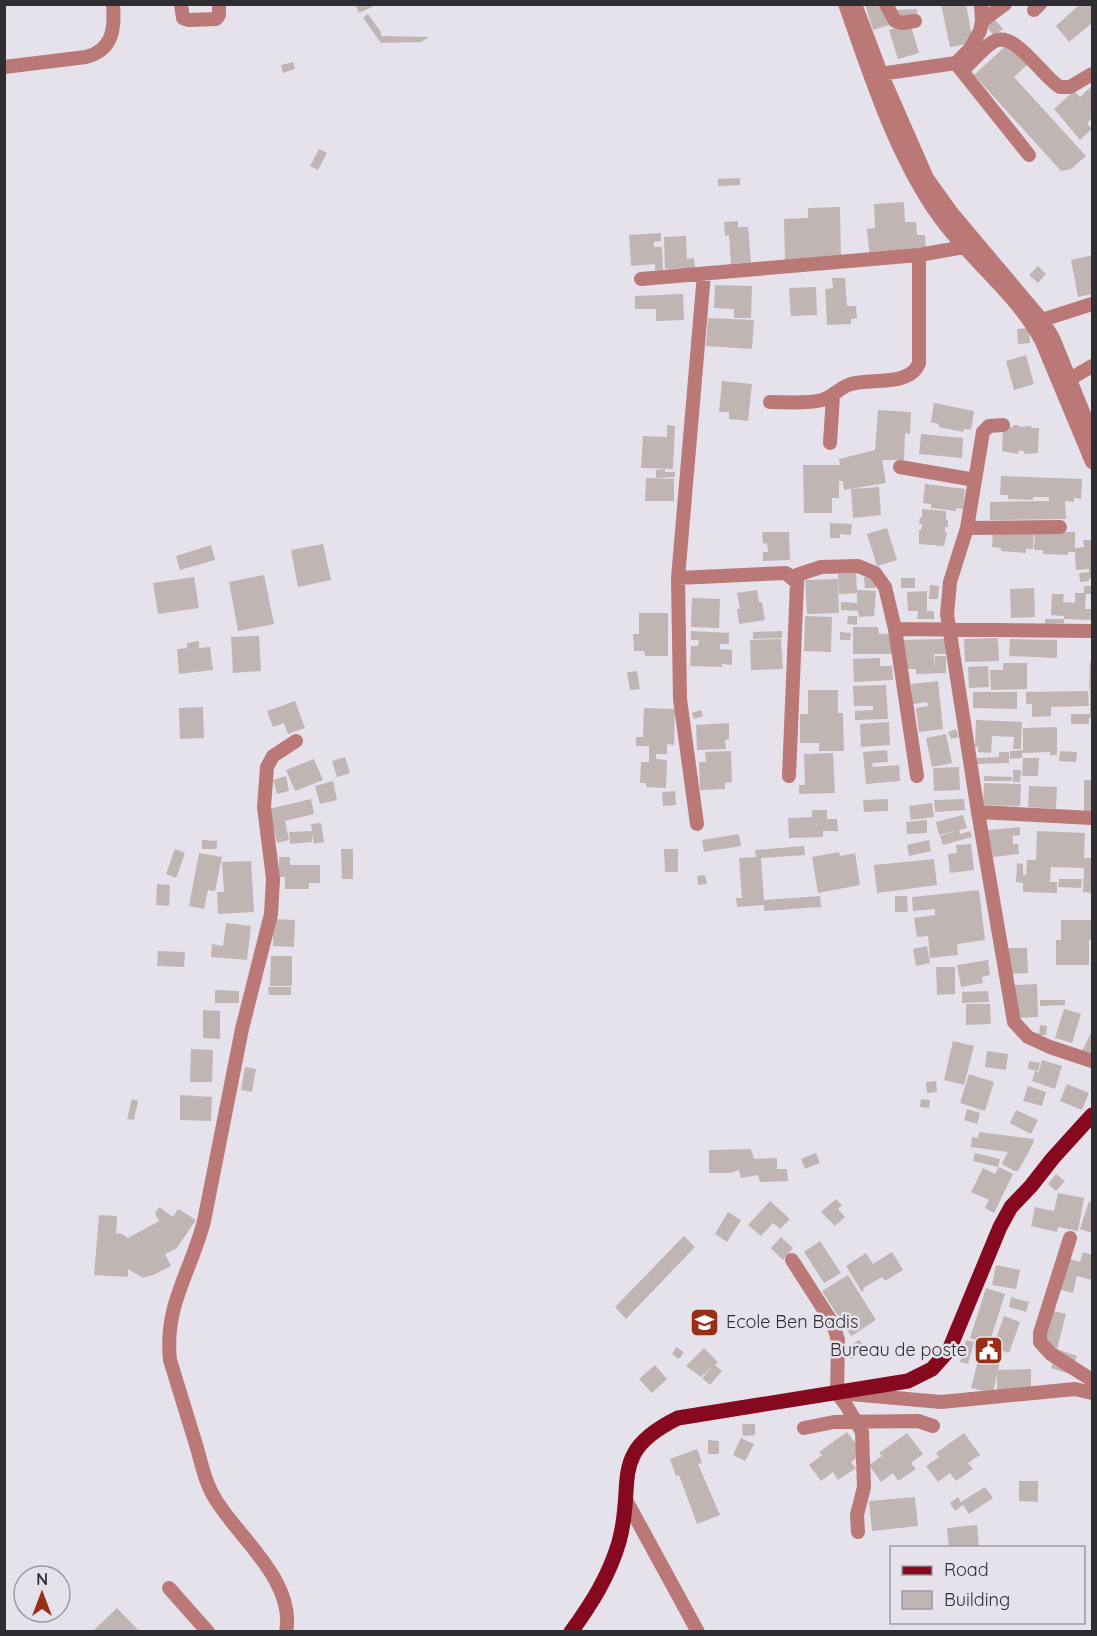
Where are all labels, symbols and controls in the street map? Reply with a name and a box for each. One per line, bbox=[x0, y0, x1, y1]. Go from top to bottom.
school or university icon: Ecole Ben Badis bbox=[689, 1306, 721, 1338]
place label: Ecole Ben Badis bbox=[726, 1310, 858, 1333]
public building icon: Bureau de poste bbox=[972, 1334, 1004, 1366]
place label: Bureau de poste bbox=[830, 1338, 967, 1361]
legend bbox=[890, 1546, 1085, 1624]
text: Road bbox=[944, 1558, 989, 1581]
north arrow bbox=[12, 1564, 72, 1624]
text: N bbox=[36, 1569, 48, 1589]
text: Building bbox=[944, 1588, 1010, 1611]

